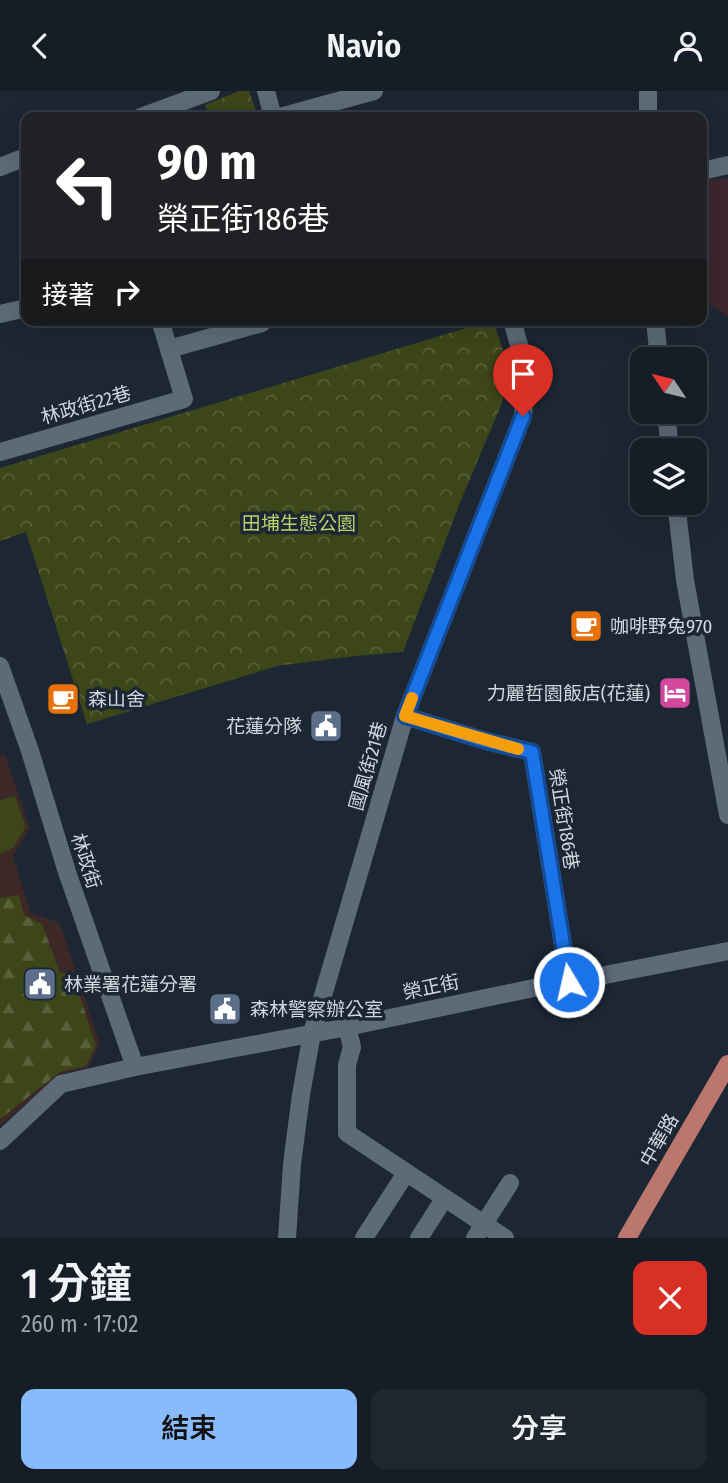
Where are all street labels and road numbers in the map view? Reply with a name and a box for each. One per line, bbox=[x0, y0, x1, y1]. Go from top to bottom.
street label: 林政街22巷 bbox=[38, 381, 134, 429]
street label: 國風街21巷 bbox=[344, 719, 392, 813]
street label: 榮正街186巷 bbox=[545, 767, 583, 871]
street label: 林政街 bbox=[66, 830, 106, 892]
street label: 榮正街 bbox=[401, 970, 461, 1004]
street label: 中華路 bbox=[635, 1110, 683, 1170]

